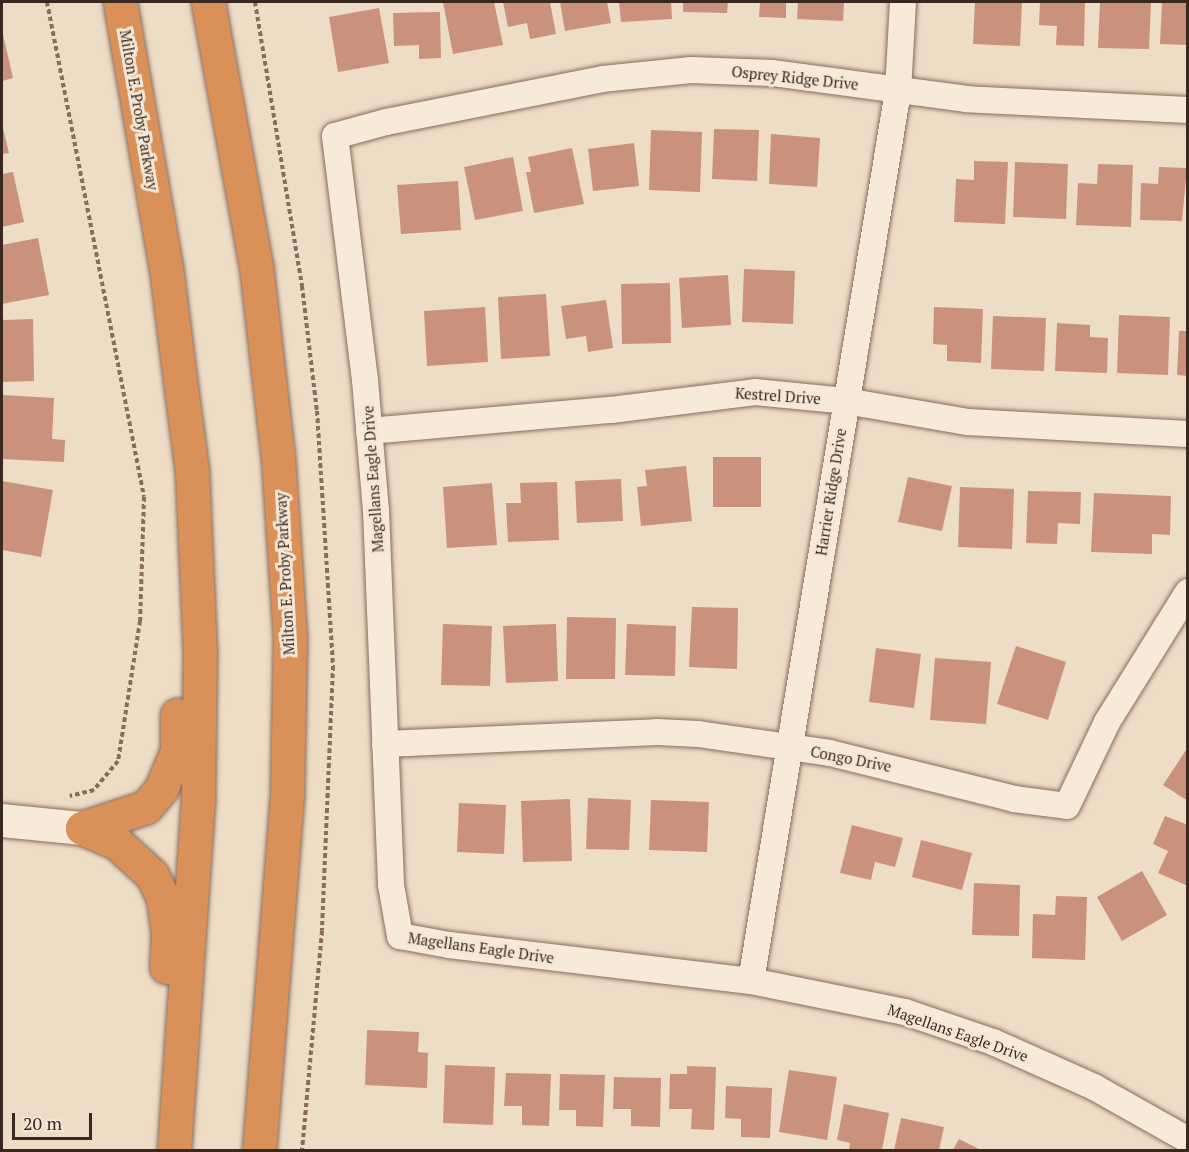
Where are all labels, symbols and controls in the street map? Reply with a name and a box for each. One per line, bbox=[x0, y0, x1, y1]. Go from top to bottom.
street label: Milton E. Proby Parkway bbox=[116, 28, 162, 192]
street label: Osprey Ridge Drive bbox=[731, 62, 859, 94]
street label: Kestrel Drive bbox=[735, 384, 821, 408]
street label: Magellans Eagle Drive bbox=[359, 405, 387, 553]
street label: Harrier Ridge Drive bbox=[812, 427, 850, 557]
street label: Milton E. Proby Parkway bbox=[272, 492, 298, 656]
street label: Congo Drive bbox=[809, 742, 893, 776]
street label: Magellans Eagle Drive bbox=[407, 929, 555, 967]
street label: Magellans Eagle Drive bbox=[885, 1001, 1031, 1065]
scale bar bbox=[15, 1101, 94, 1139]
text: 20 m bbox=[23, 1111, 62, 1135]

